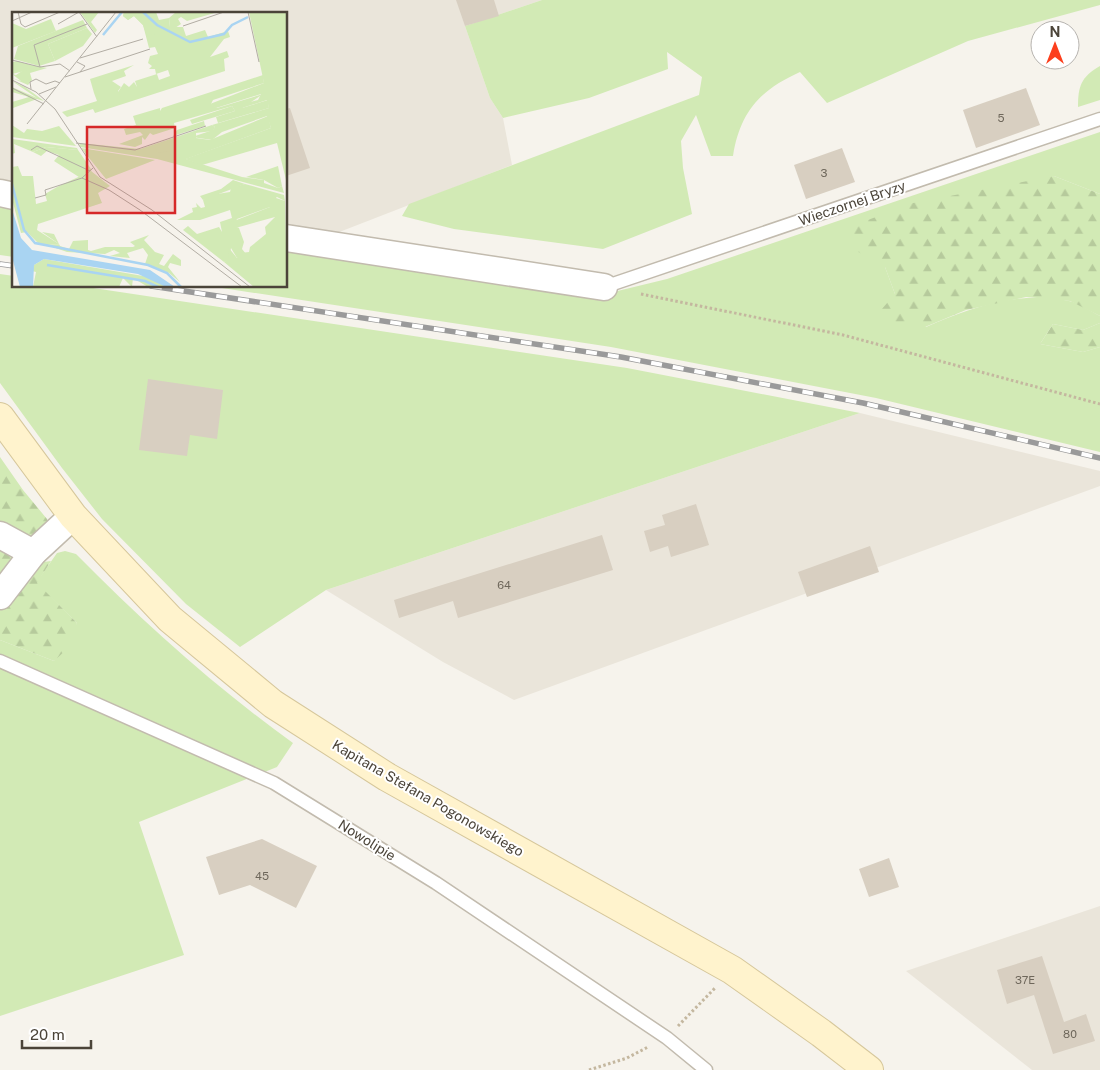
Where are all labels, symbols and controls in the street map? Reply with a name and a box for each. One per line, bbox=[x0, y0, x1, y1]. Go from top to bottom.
inset map bbox=[12, 12, 288, 288]
north arrow bbox=[1030, 20, 1080, 70]
text: N bbox=[1050, 24, 1060, 40]
house number: 5 bbox=[997, 112, 1005, 124]
house number: 3 bbox=[821, 167, 828, 179]
street label: Wieczornej Bryzy bbox=[796, 177, 908, 229]
house number: 64 bbox=[497, 579, 511, 591]
street label: Kapitana Stefana Pogonowskiego bbox=[329, 736, 527, 860]
street label: Nowolipie bbox=[335, 816, 399, 864]
house number: 45 bbox=[255, 870, 269, 882]
house number: 37E bbox=[1015, 974, 1035, 986]
scale bar bbox=[22, 1018, 91, 1050]
text: 20 m bbox=[30, 1026, 65, 1043]
house number: 80 bbox=[1063, 1028, 1077, 1040]

